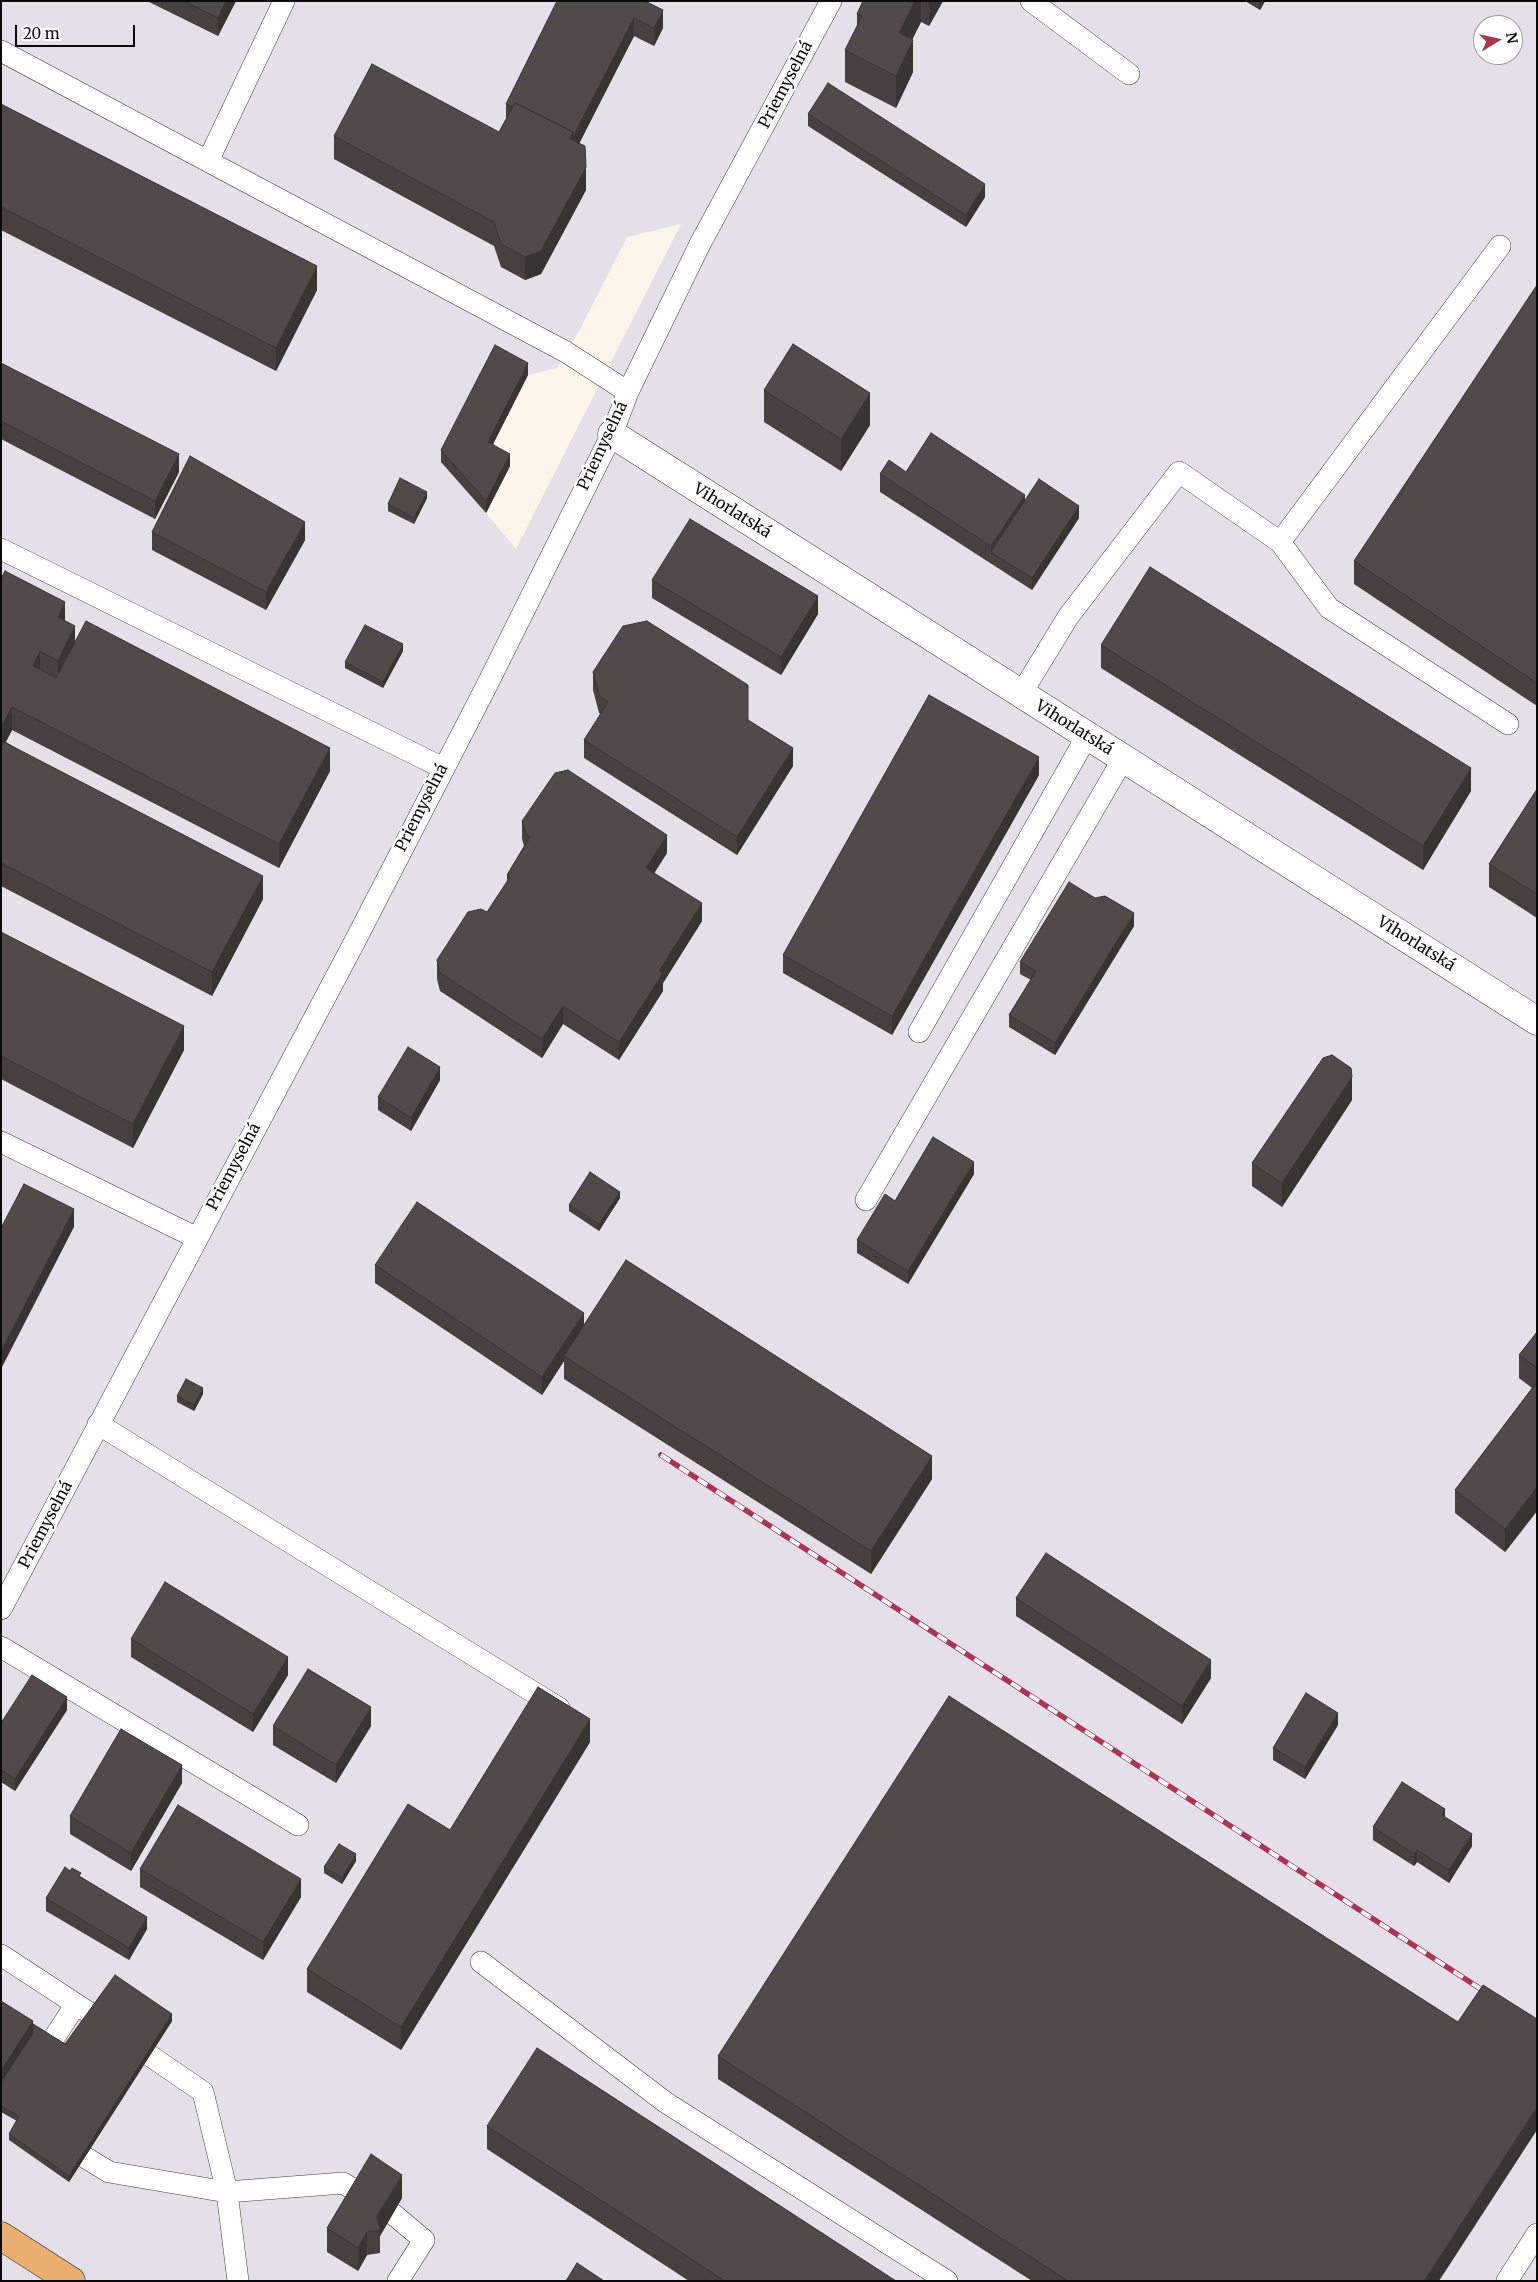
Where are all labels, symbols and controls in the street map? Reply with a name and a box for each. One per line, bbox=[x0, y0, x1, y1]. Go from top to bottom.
scale bar bbox=[18, 15, 138, 47]
north arrow bbox=[1473, 15, 1523, 65]
text: 20 m bbox=[23, 24, 60, 43]
text: N bbox=[1502, 31, 1522, 45]
street label: Priemyselná bbox=[755, 38, 817, 132]
street label: Priemyselná bbox=[574, 398, 632, 494]
street label: Vihorlatská bbox=[689, 479, 775, 543]
street label: Vihorlatská bbox=[1031, 696, 1117, 760]
street label: Priemyselná bbox=[392, 761, 452, 855]
street label: Vihorlatská bbox=[1373, 912, 1459, 976]
street label: Priemyselná bbox=[203, 1120, 265, 1214]
street label: Priemyselná bbox=[15, 1478, 77, 1572]

